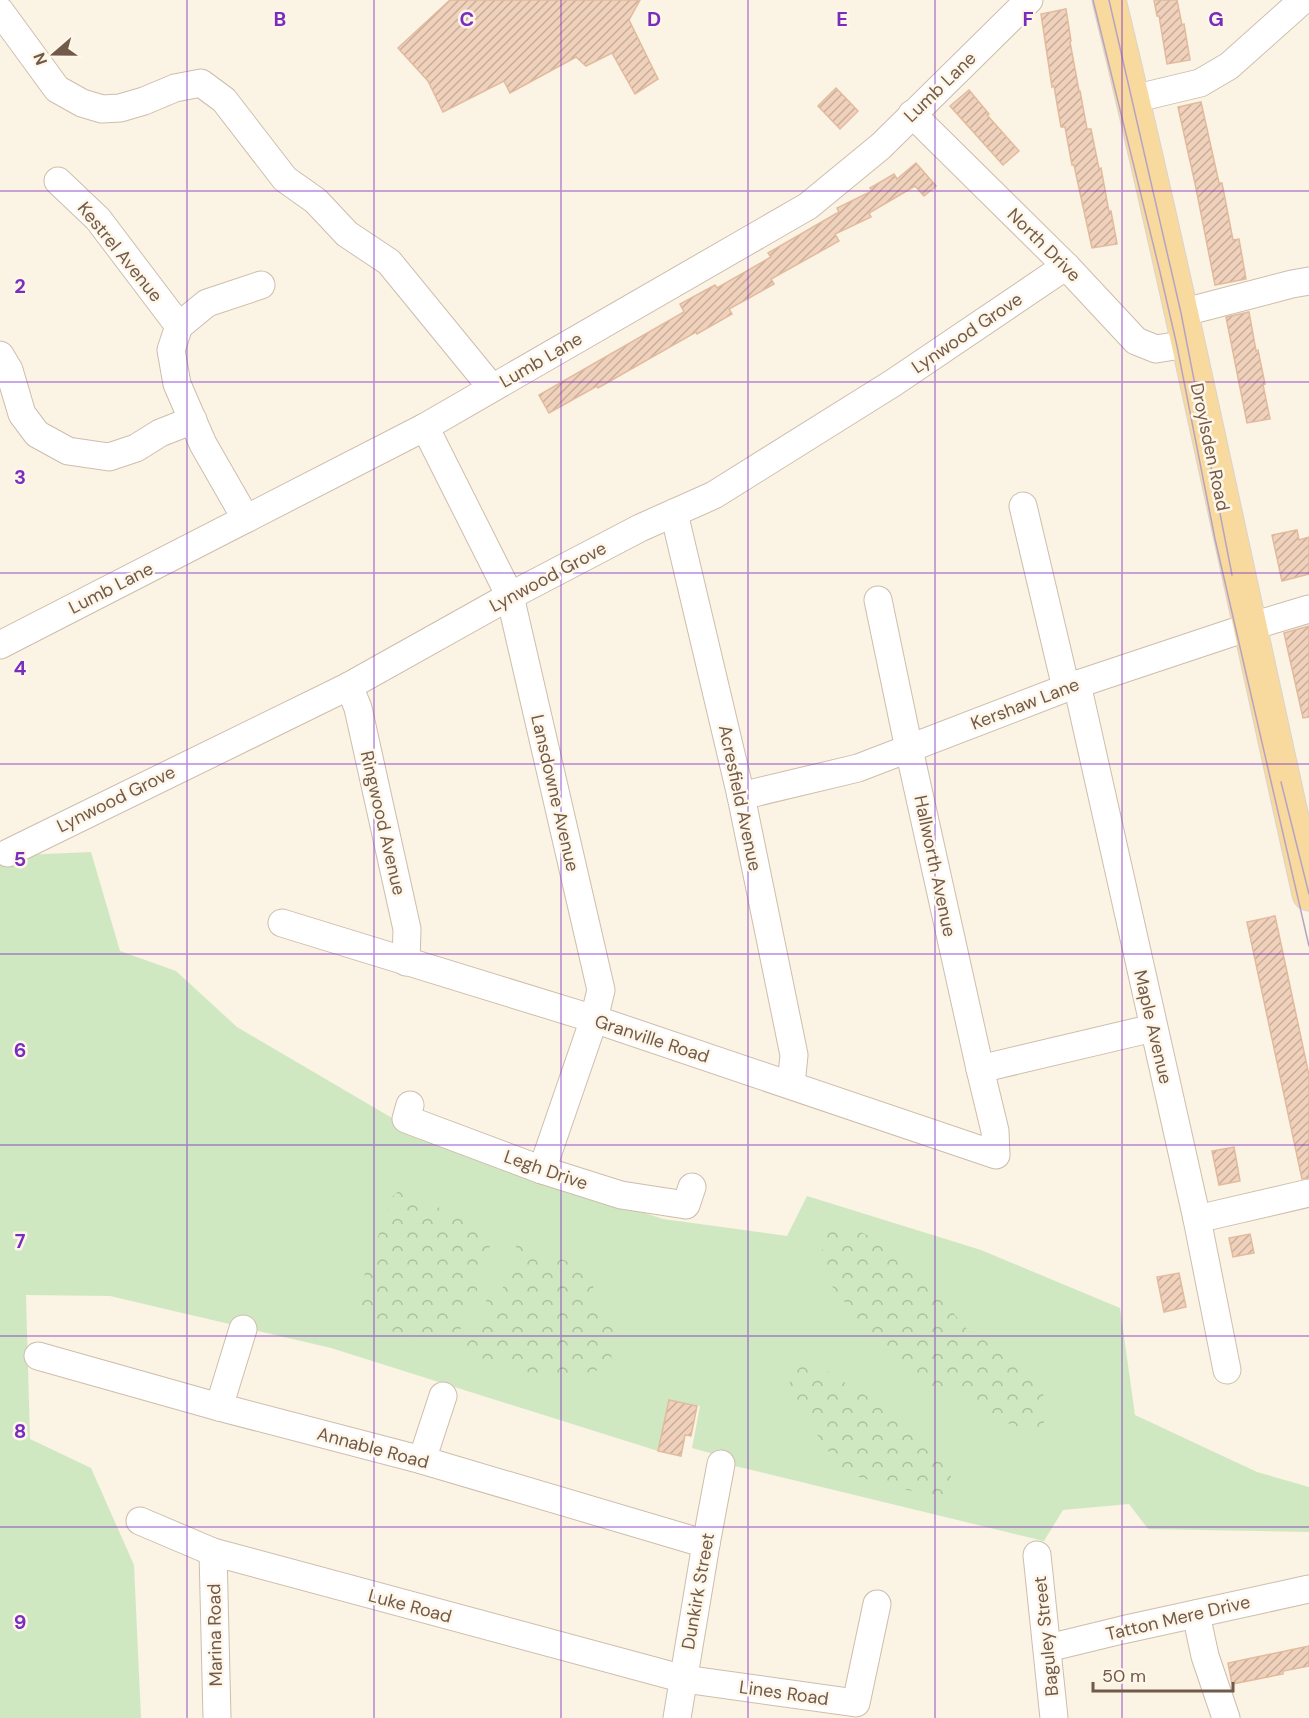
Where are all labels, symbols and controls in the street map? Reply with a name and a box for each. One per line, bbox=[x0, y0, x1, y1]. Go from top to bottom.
text: B bbox=[274, 6, 286, 32]
text: C bbox=[460, 6, 474, 32]
text: D bbox=[647, 6, 661, 32]
text: E bbox=[836, 6, 848, 32]
text: F bbox=[1022, 6, 1034, 32]
text: G bbox=[1208, 6, 1224, 32]
north arrow bbox=[24, 24, 84, 84]
street label: Lumb Lane bbox=[899, 47, 981, 127]
text: N bbox=[29, 50, 52, 68]
street label: Kestrel Avenue bbox=[72, 197, 168, 307]
street label: North Drive bbox=[1002, 203, 1086, 287]
text: 2 bbox=[14, 273, 26, 299]
street label: Lynwood Grove bbox=[907, 287, 1027, 379]
street label: Lumb Lane bbox=[495, 327, 587, 393]
street label: Droylsden Road bbox=[1185, 381, 1235, 513]
text: 3 bbox=[14, 464, 26, 490]
street label: Lynwood Grove bbox=[485, 536, 611, 618]
street label: Lumb Lane bbox=[65, 556, 157, 620]
text: 4 bbox=[14, 655, 27, 681]
street label: Kershaw Lane bbox=[967, 672, 1083, 736]
street label: Lansdowne Avenue bbox=[525, 712, 585, 874]
street label: Acresfield Avenue bbox=[713, 723, 767, 873]
street label: Ringwood Avenue bbox=[355, 749, 411, 897]
street label: Lynwood Grove bbox=[53, 760, 179, 838]
street label: Hallworth Avenue bbox=[908, 793, 962, 939]
text: 5 bbox=[14, 846, 26, 872]
street label: Maple Avenue bbox=[1128, 968, 1178, 1086]
street label: Granville Road bbox=[592, 1009, 712, 1069]
text: 6 bbox=[14, 1037, 26, 1063]
street label: Legh Drive bbox=[501, 1144, 591, 1196]
text: 7 bbox=[15, 1228, 26, 1254]
text: 8 bbox=[14, 1418, 26, 1444]
street label: Annable Road bbox=[315, 1422, 431, 1474]
street label: Dunkirk Street bbox=[676, 1531, 720, 1651]
street label: Baguley Street bbox=[1028, 1575, 1064, 1697]
street label: Marina Road bbox=[202, 1583, 228, 1687]
street label: Luke Road bbox=[366, 1583, 454, 1629]
street label: Tatton Mere Drive bbox=[1104, 1590, 1252, 1646]
text: 9 bbox=[14, 1609, 26, 1635]
scale bar bbox=[1093, 1655, 1232, 1693]
text: 50 m bbox=[1102, 1664, 1146, 1688]
street label: Lines Road bbox=[738, 1675, 830, 1711]

